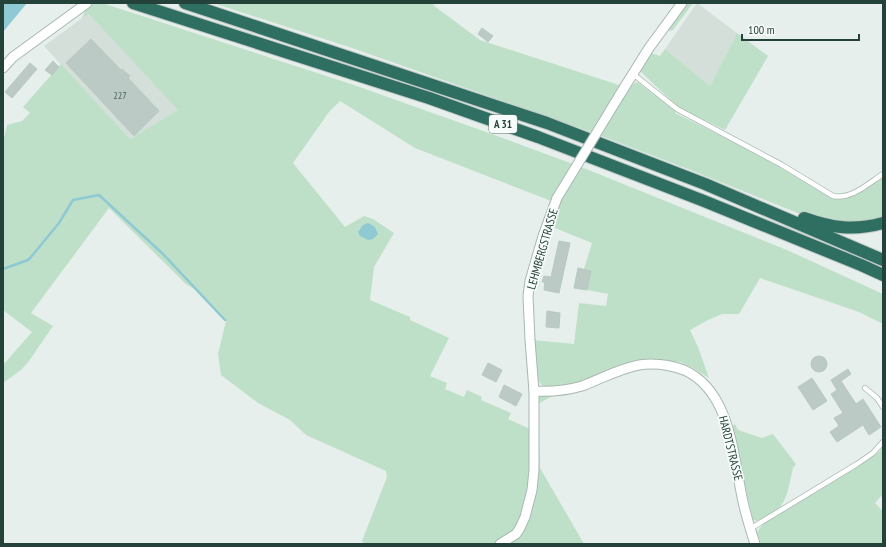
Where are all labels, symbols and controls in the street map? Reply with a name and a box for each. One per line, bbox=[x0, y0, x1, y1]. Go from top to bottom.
scale bar bbox=[742, 16, 859, 42]
text: 100 m bbox=[748, 22, 775, 37]
house number: 227 bbox=[113, 89, 127, 102]
road number: A 31 bbox=[489, 115, 517, 133]
street label: LEHMBERGSTRASSE bbox=[523, 207, 561, 291]
street label: HARDTSTRASSE bbox=[716, 414, 746, 482]

